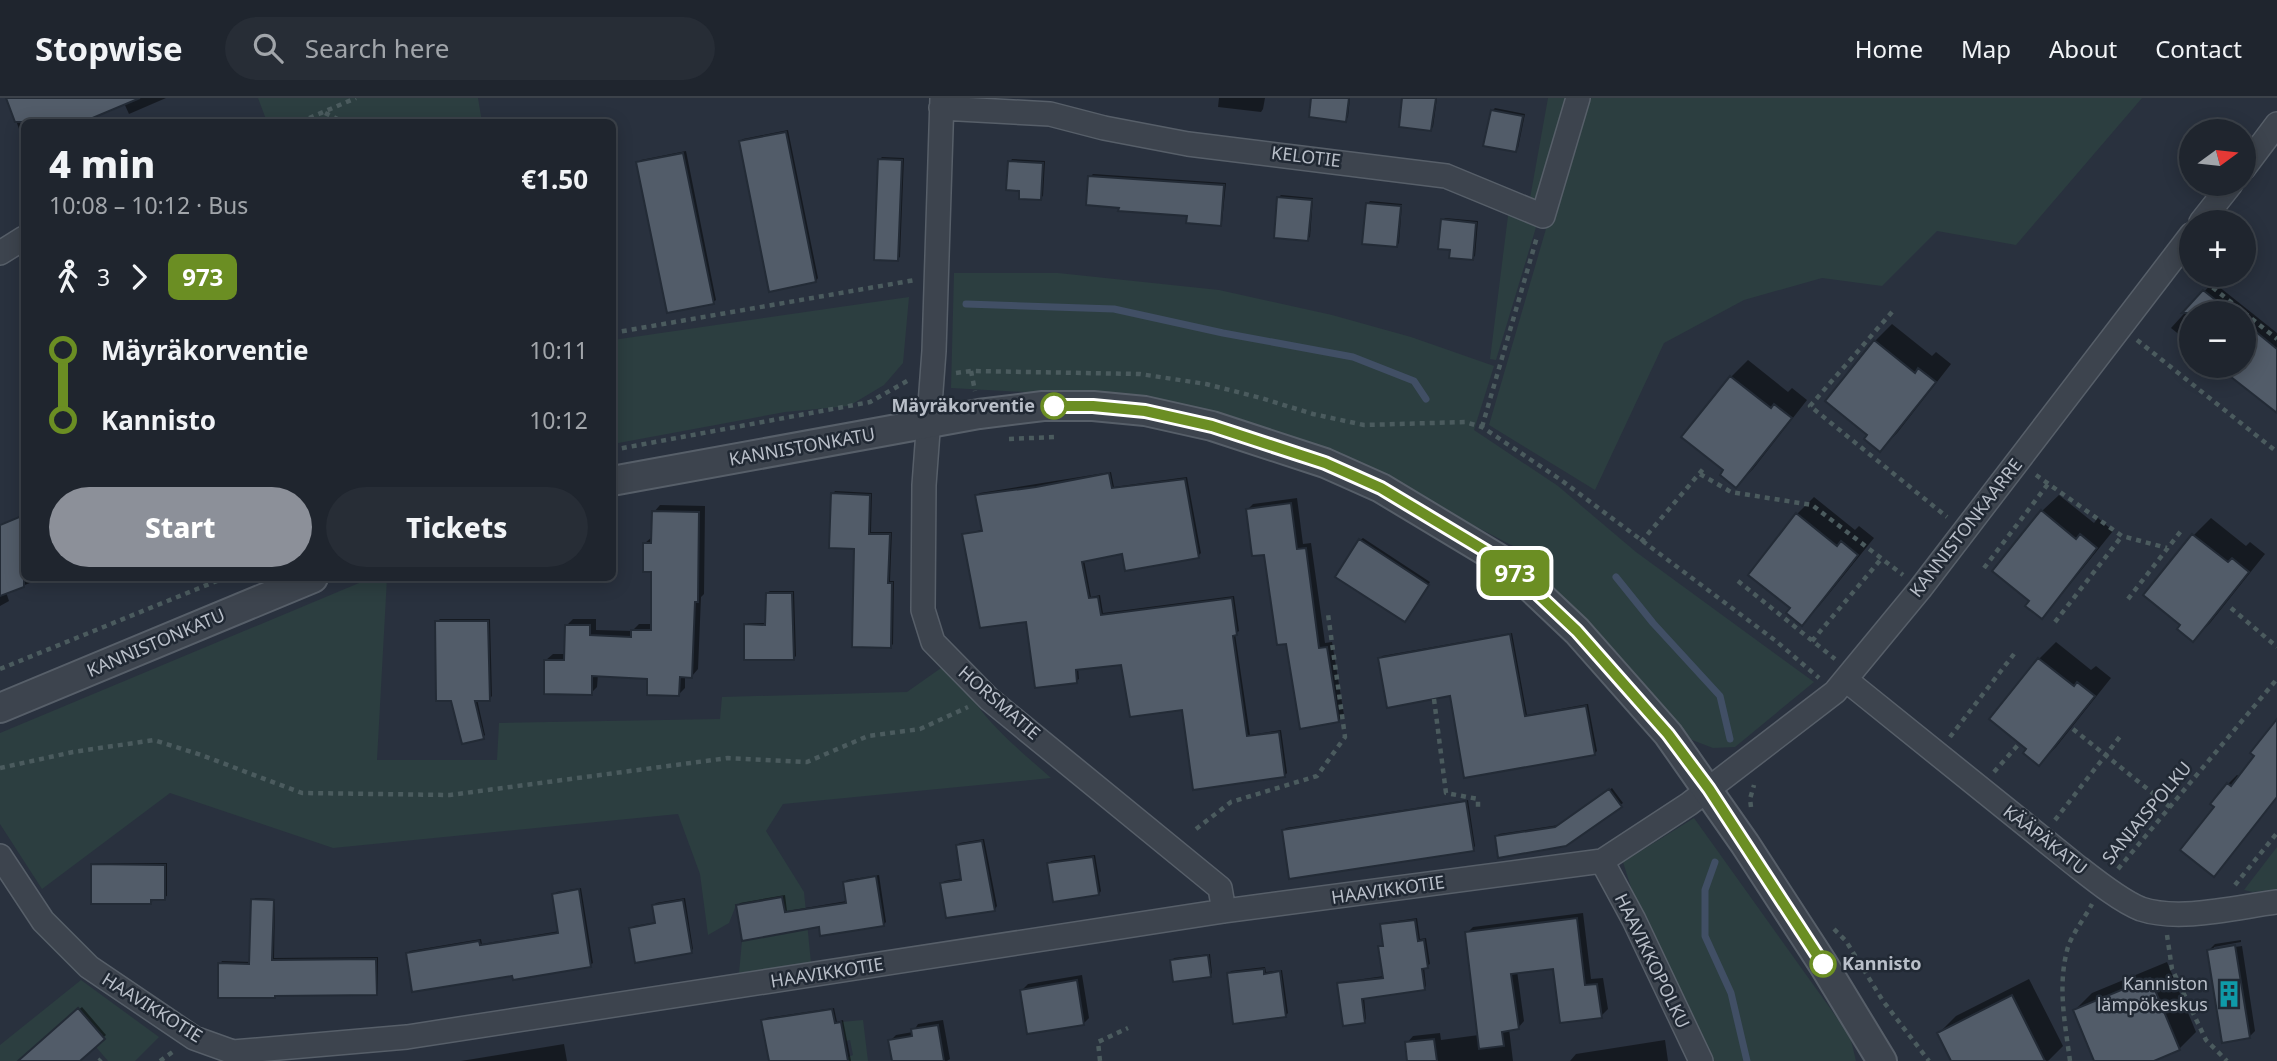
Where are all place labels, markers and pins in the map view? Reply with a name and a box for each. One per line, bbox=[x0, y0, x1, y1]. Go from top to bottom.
place label: Mäyräkorventie bbox=[891, 393, 1035, 417]
marker: Mäyräkorventie bbox=[1041, 393, 1067, 419]
marker: Kannisto bbox=[1810, 951, 1836, 977]
place label: Kannisto bbox=[1842, 951, 1922, 975]
place label: Kanniston lämpökeskus bbox=[2097, 971, 2208, 1016]
building icon: Kanniston lämpökeskus bbox=[2214, 979, 2244, 1009]

